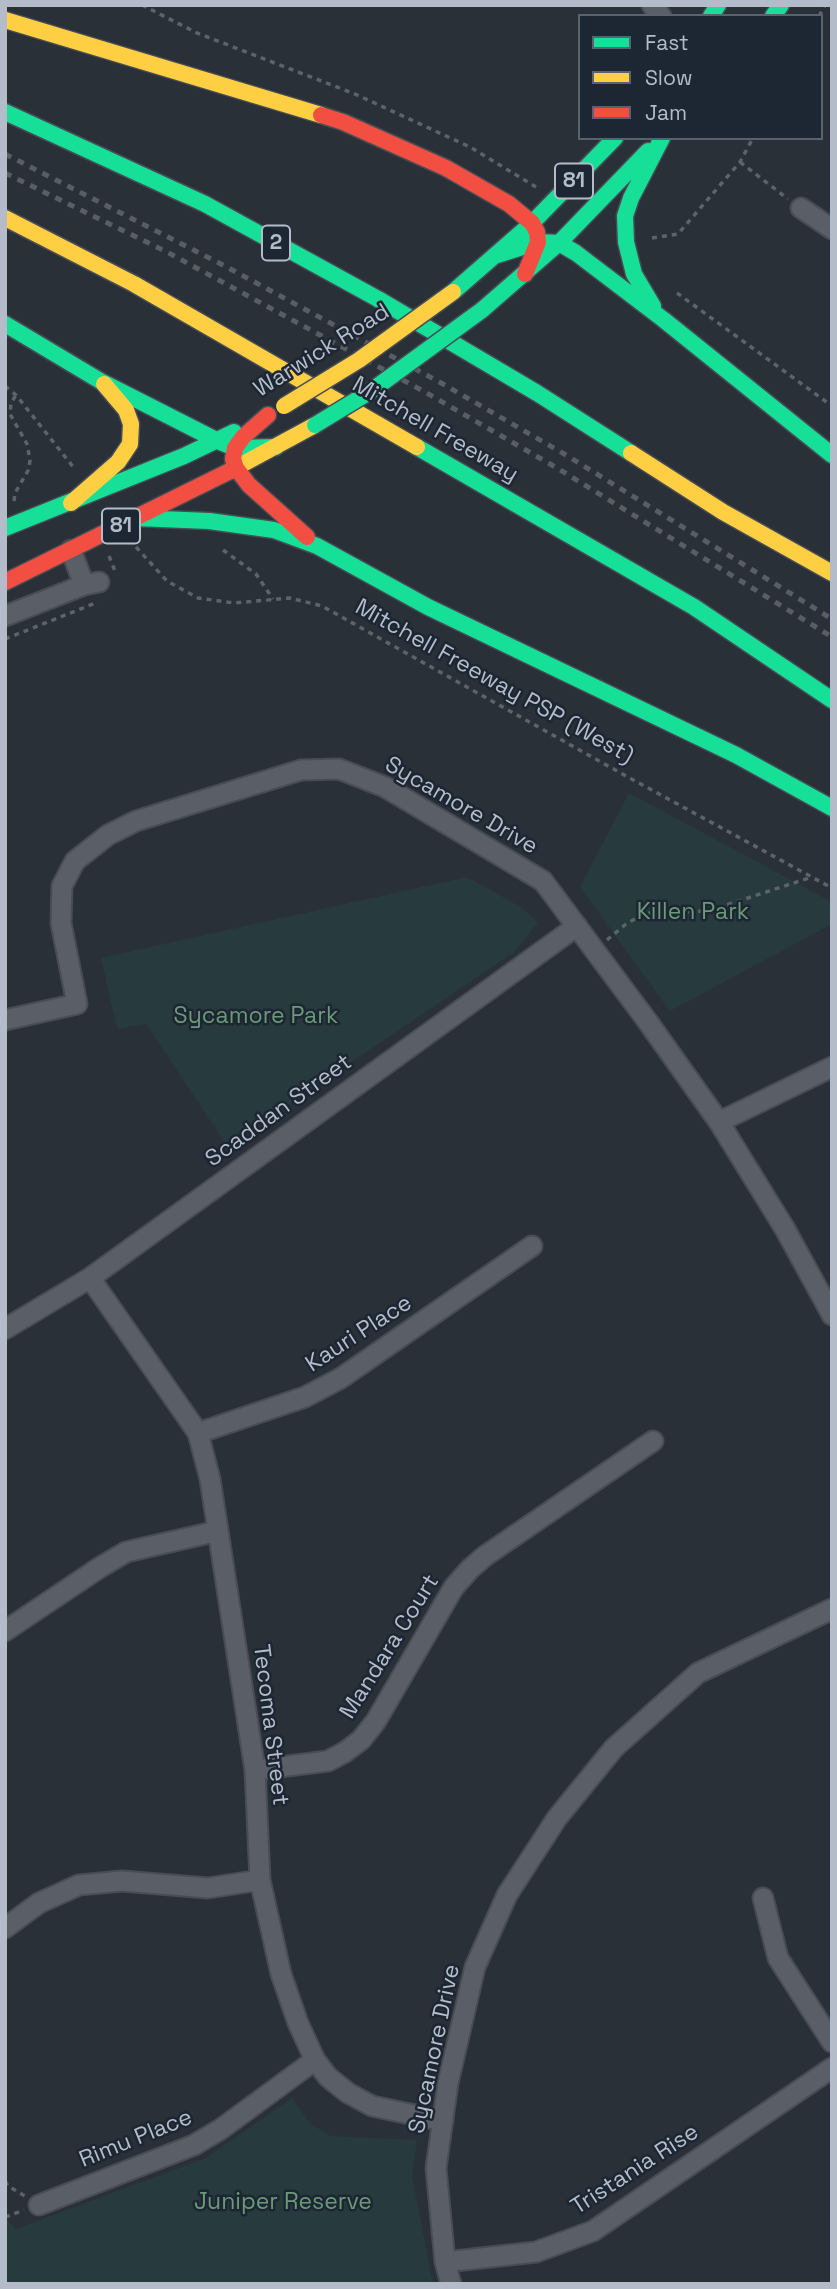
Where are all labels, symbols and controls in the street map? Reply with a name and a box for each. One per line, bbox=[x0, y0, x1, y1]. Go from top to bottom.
legend bbox=[578, 14, 823, 140]
text: Fast bbox=[645, 29, 689, 56]
text: Slow bbox=[645, 64, 693, 91]
text: Jam bbox=[645, 99, 687, 126]
road number: 81 bbox=[555, 164, 593, 198]
road number: 2 bbox=[262, 226, 290, 260]
street label: Warwick Road bbox=[249, 298, 395, 404]
street label: Mitchell Freeway bbox=[347, 371, 523, 489]
road number: 81 bbox=[102, 508, 140, 544]
street label: Mitchell Freeway PSP (West) bbox=[350, 594, 638, 770]
street label: Sycamore Drive bbox=[380, 751, 542, 861]
park label: Killen Park bbox=[637, 899, 749, 927]
park label: Sycamore Park bbox=[174, 1003, 338, 1031]
street label: Scaddan Street bbox=[201, 1049, 357, 1173]
street label: Kauri Place bbox=[301, 1289, 417, 1379]
street label: Mandara Court bbox=[335, 1570, 445, 1724]
street label: Tecoma Street bbox=[246, 1643, 294, 1807]
street label: Sycamore Drive bbox=[404, 1962, 466, 2136]
street label: Rimu Place bbox=[75, 2104, 197, 2174]
street label: Tristania Rise bbox=[566, 2119, 704, 2221]
park label: Juniper Reserve bbox=[194, 2189, 372, 2217]

